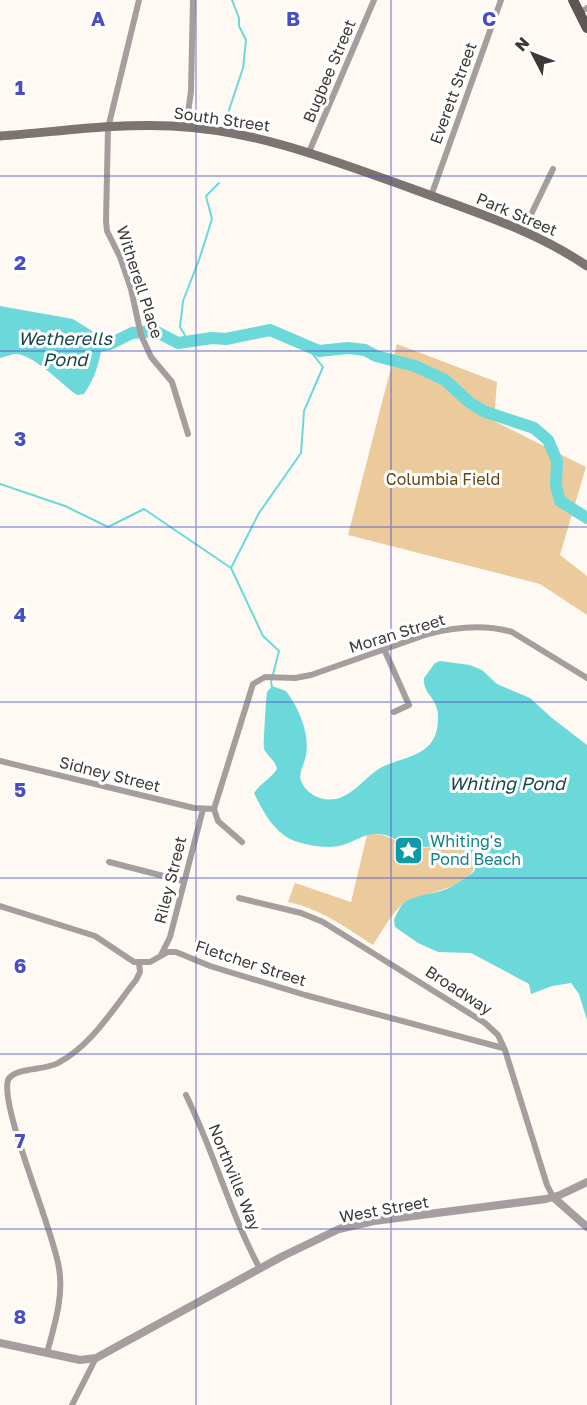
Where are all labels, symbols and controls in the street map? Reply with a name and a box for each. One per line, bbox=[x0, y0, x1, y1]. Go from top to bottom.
text: A bbox=[91, 6, 105, 30]
text: B bbox=[286, 6, 300, 30]
text: C bbox=[482, 6, 496, 30]
street label: Bugbee Street bbox=[298, 16, 360, 126]
north arrow bbox=[503, 24, 563, 84]
text: N bbox=[510, 33, 533, 55]
street label: Everett Street bbox=[425, 39, 481, 147]
text: 1 bbox=[15, 75, 25, 99]
street label: South Street bbox=[173, 102, 271, 136]
street label: Park Street bbox=[474, 188, 560, 240]
street label: Witherell Place bbox=[112, 223, 168, 341]
text: 2 bbox=[14, 250, 26, 274]
water label: Wetherells Pond bbox=[18, 327, 113, 370]
text: 3 bbox=[14, 426, 26, 450]
park label: Columbia Field bbox=[386, 469, 500, 489]
text: 4 bbox=[14, 602, 26, 626]
street label: Moran Street bbox=[346, 609, 448, 657]
street label: Sidney Street bbox=[57, 752, 163, 796]
water label: Whiting Pond bbox=[449, 772, 567, 794]
text: 5 bbox=[14, 777, 26, 801]
place label: Whiting's Pond Beach bbox=[430, 831, 521, 869]
street label: Riley Street bbox=[149, 834, 191, 926]
place icon: Whiting's Pond Beach bbox=[393, 834, 425, 866]
street label: Fletcher Street bbox=[193, 936, 309, 990]
text: 6 bbox=[14, 953, 26, 977]
street label: Broadway bbox=[422, 961, 496, 1019]
street label: Northville Way bbox=[205, 1121, 265, 1233]
text: 7 bbox=[15, 1128, 26, 1152]
street label: West Street bbox=[338, 1191, 430, 1227]
text: 8 bbox=[14, 1304, 26, 1328]

